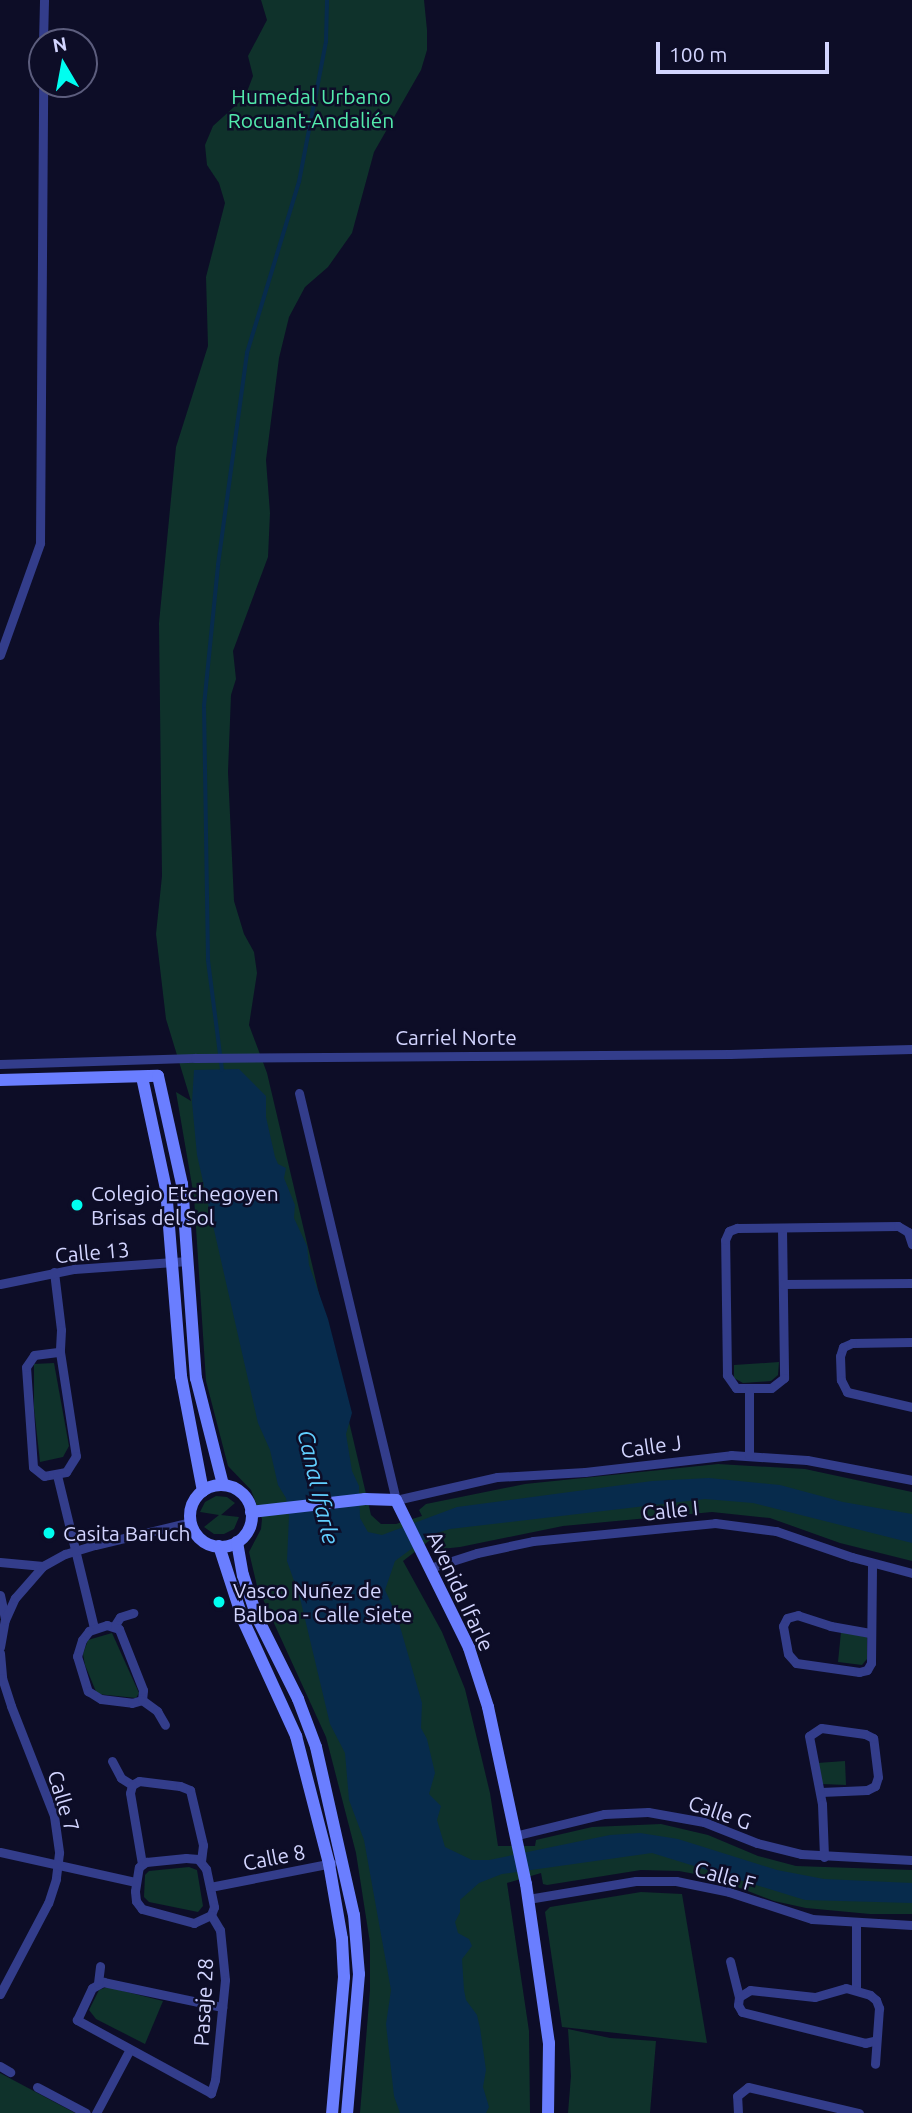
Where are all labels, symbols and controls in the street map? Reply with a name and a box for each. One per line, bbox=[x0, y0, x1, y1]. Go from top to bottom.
north arrow bbox=[28, 28, 98, 98]
scale bar bbox=[660, 28, 833, 72]
text: N bbox=[51, 32, 69, 56]
text: 100 m bbox=[669, 42, 727, 66]
park label: Humedal Urbano Rocuant-Andalién bbox=[228, 83, 394, 133]
street label: Carriel Norte bbox=[395, 1024, 517, 1050]
place label: Colegio Etchegoyen Brisas del Sol bbox=[91, 1180, 279, 1230]
marker: Colegio Etchegoyen Brisas del Sol bbox=[69, 1197, 85, 1213]
street label: Calle 13 bbox=[54, 1236, 130, 1268]
water label: Canal Ifarle bbox=[291, 1427, 345, 1547]
street label: Calle J bbox=[619, 1429, 683, 1463]
street label: Calle I bbox=[641, 1495, 699, 1525]
place label: Casita Baruch bbox=[63, 1520, 191, 1546]
marker: Casita Baruch bbox=[41, 1525, 57, 1541]
street label: Avenida Ifarle bbox=[422, 1527, 500, 1655]
place label: Vasco Nuñez de Balboa - Calle Siete bbox=[233, 1577, 412, 1627]
marker: Vasco Nuñez de Balboa - Calle Siete bbox=[211, 1594, 227, 1610]
street label: Calle 7 bbox=[43, 1767, 85, 1835]
street label: Calle G bbox=[685, 1790, 755, 1834]
street label: Calle 8 bbox=[241, 1839, 307, 1875]
street label: Calle F bbox=[692, 1856, 758, 1896]
street label: Pasaje 28 bbox=[188, 1957, 218, 2047]

